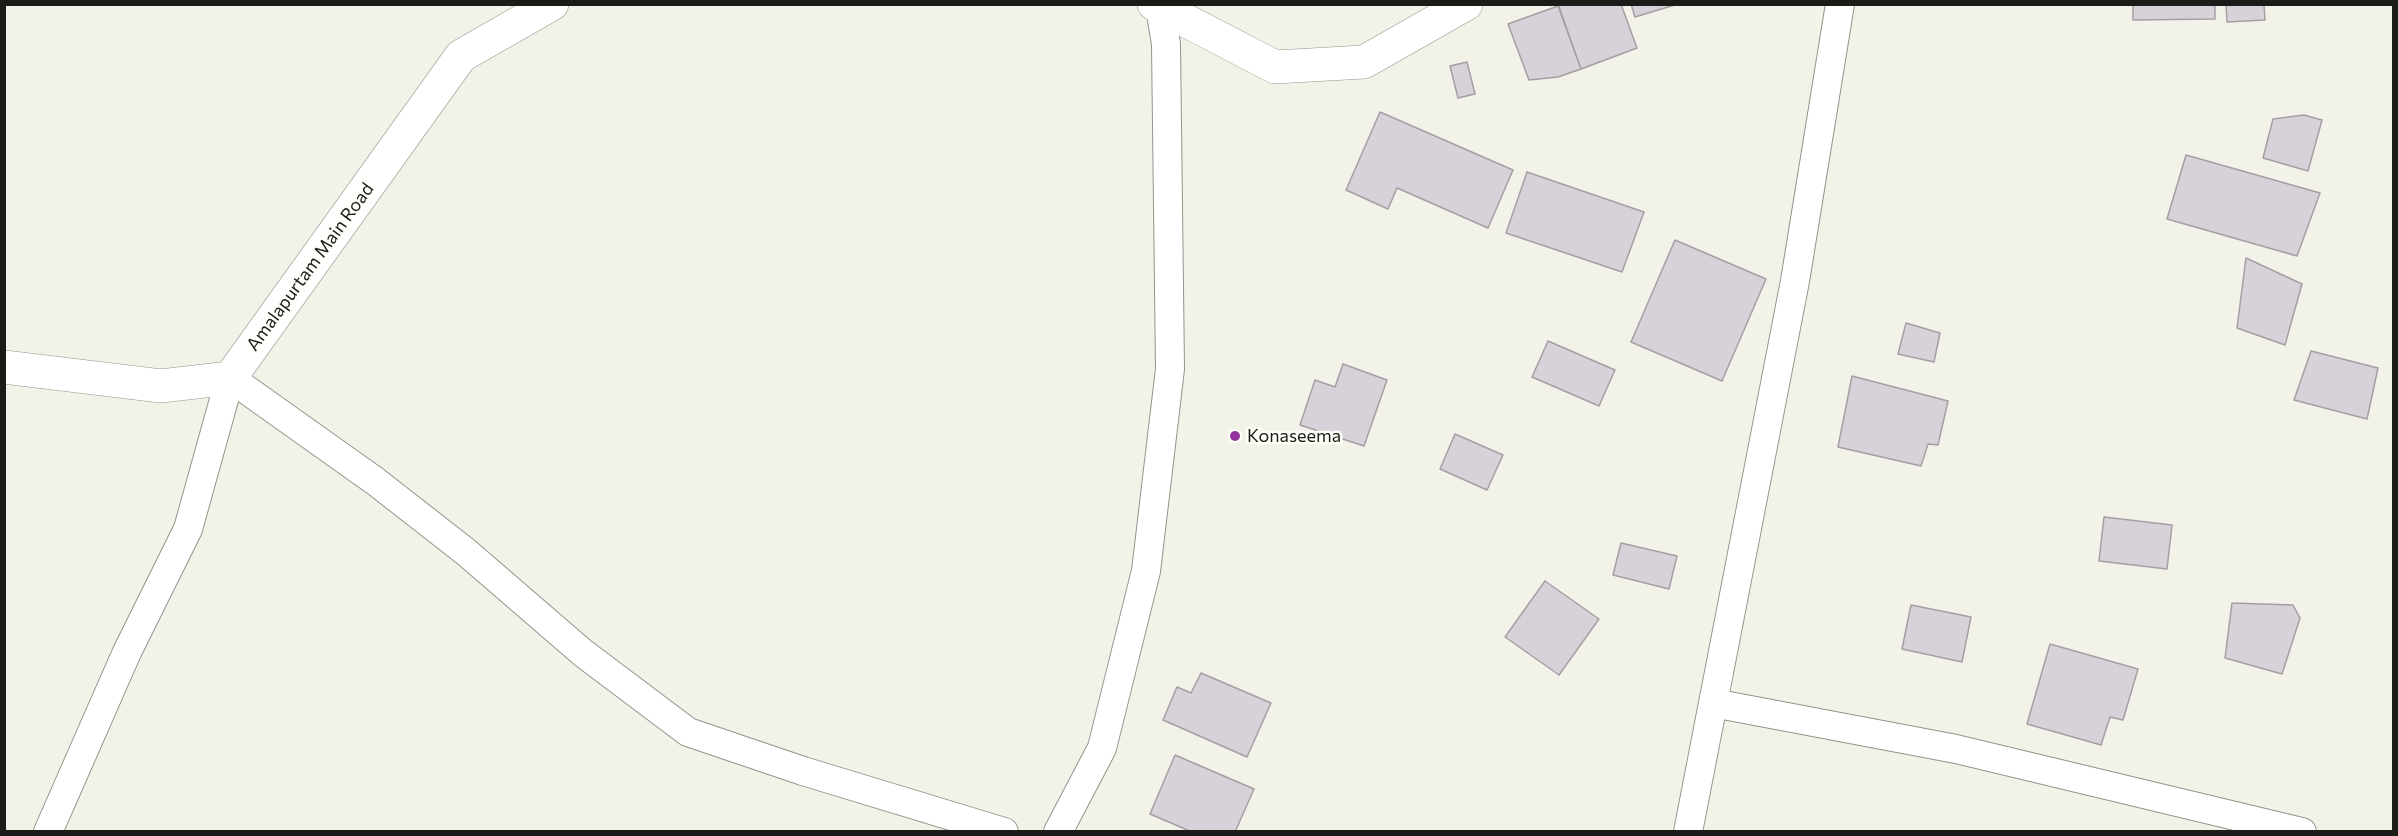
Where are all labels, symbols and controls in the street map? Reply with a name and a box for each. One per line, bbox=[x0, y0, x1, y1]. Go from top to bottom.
street label: Amalapurtam Main Road bbox=[242, 179, 378, 355]
place label: Konaseema bbox=[1247, 425, 1341, 447]
marker: Konaseema bbox=[1228, 429, 1242, 443]

